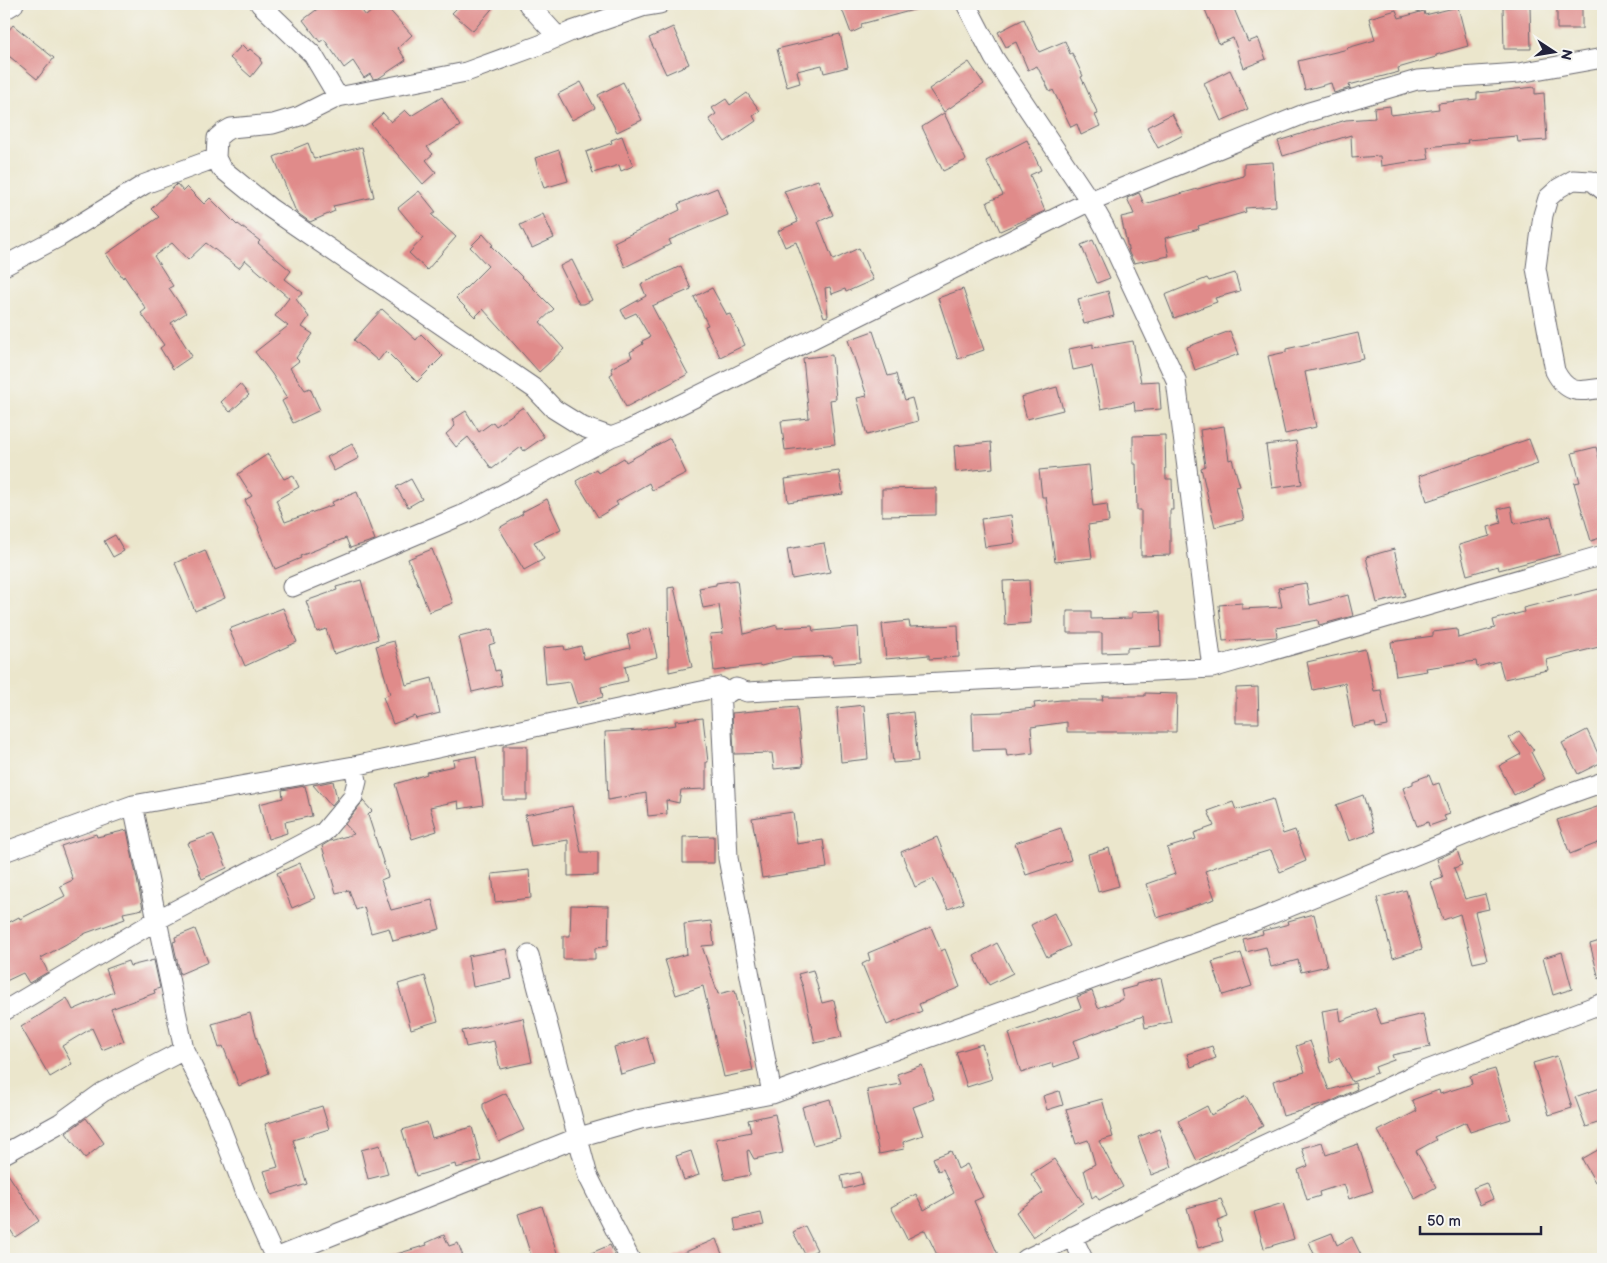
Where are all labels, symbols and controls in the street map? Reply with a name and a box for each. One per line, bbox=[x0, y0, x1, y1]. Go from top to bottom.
north arrow bbox=[1530, 28, 1580, 78]
text: N bbox=[1557, 48, 1576, 62]
scale bar bbox=[1420, 1203, 1541, 1235]
text: 50 m bbox=[1427, 1212, 1461, 1231]

